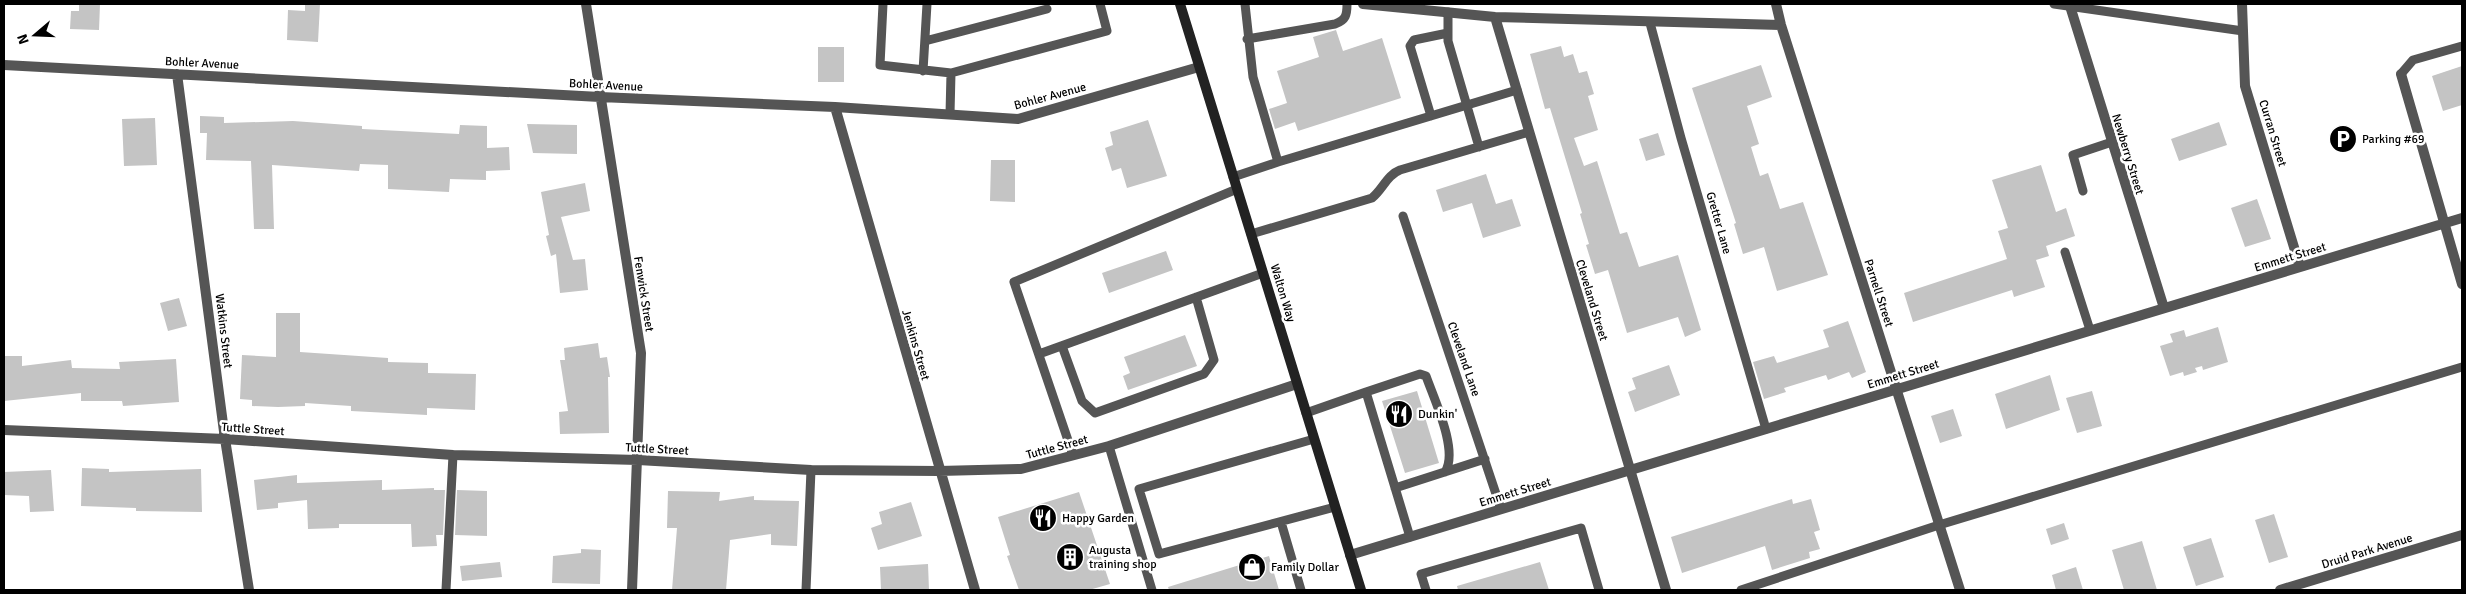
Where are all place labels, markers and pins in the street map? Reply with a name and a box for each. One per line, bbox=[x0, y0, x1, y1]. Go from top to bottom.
parking icon: Parking #69 bbox=[2328, 124, 2358, 154]
place label: Parking #69 bbox=[2362, 132, 2424, 147]
restaurant icon: Dunkin' bbox=[1384, 399, 1414, 429]
place label: Dunkin' bbox=[1418, 407, 1457, 422]
restaurant icon: Happy Garden bbox=[1028, 503, 1058, 533]
place label: Happy Garden bbox=[1062, 511, 1134, 526]
building icon: Augusta training shop bbox=[1055, 542, 1085, 572]
place label: Augusta training shop bbox=[1089, 543, 1157, 572]
shop icon: Family Dollar bbox=[1237, 552, 1267, 582]
place label: Family Dollar bbox=[1271, 560, 1339, 575]

